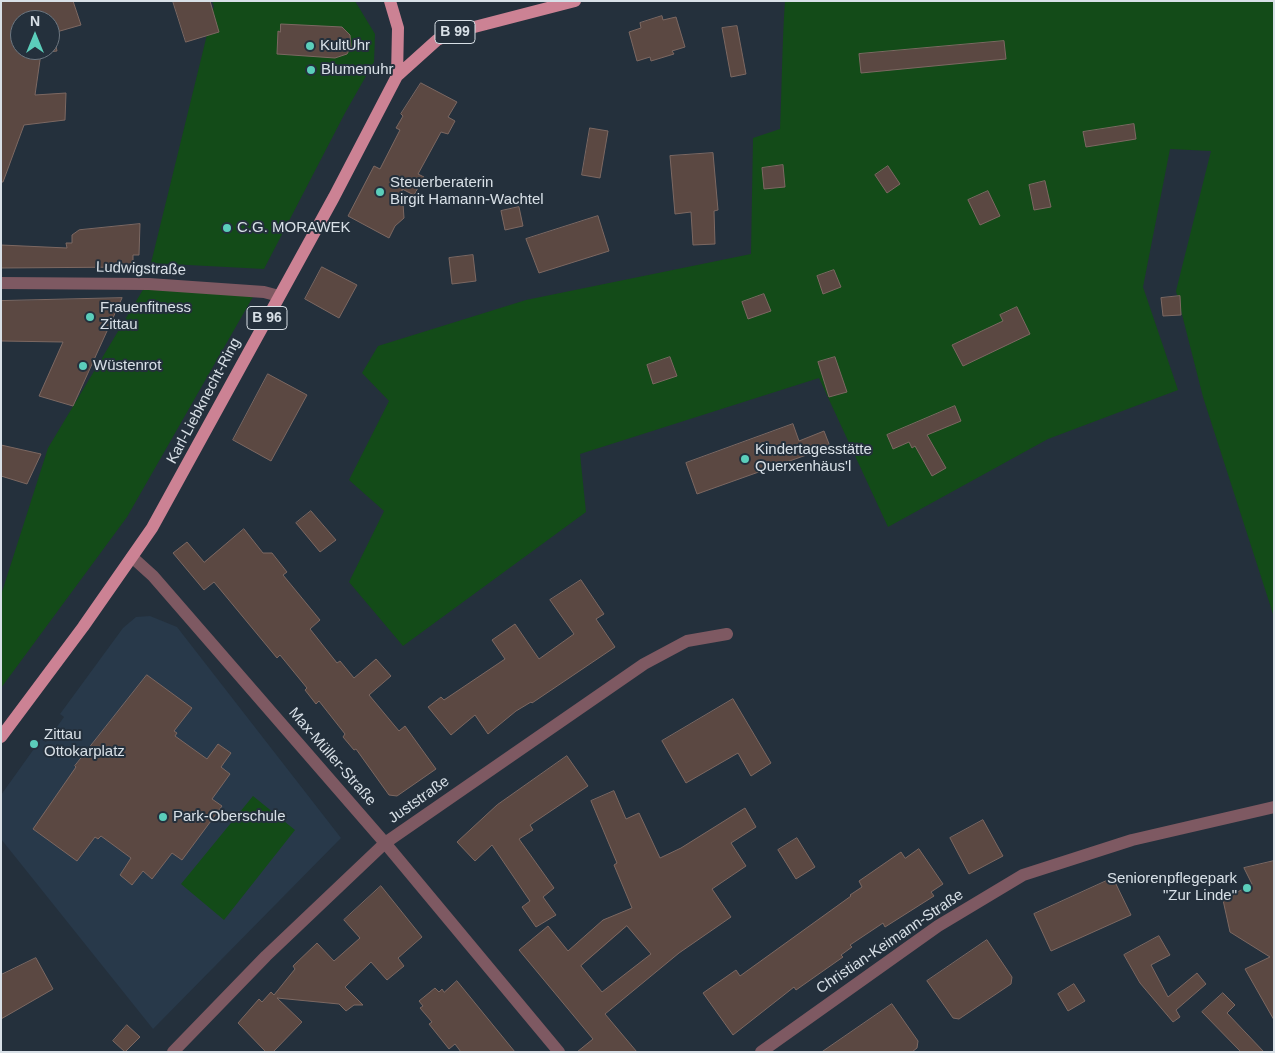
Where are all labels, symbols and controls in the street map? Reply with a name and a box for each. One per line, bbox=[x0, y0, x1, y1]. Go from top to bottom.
north arrow bbox=[10, 10, 60, 60]
text: N bbox=[30, 13, 40, 29]
road number: B 99 bbox=[435, 21, 475, 44]
place label: KultUhr bbox=[320, 37, 370, 55]
marker: KultUhr bbox=[304, 40, 316, 52]
place label: Blumenuhr bbox=[321, 61, 394, 79]
marker: Blumenuhr bbox=[305, 64, 317, 76]
place label: Steuerberaterin Birgit Hamann-Wachtel bbox=[390, 174, 544, 209]
marker: Steuerberaterin Birgit Hamann-Wachtel bbox=[374, 186, 386, 198]
place label: C.G. MORAWEK bbox=[237, 219, 351, 237]
marker: C.G. MORAWEK bbox=[221, 222, 233, 234]
street label: Ludwigstraße bbox=[96, 258, 186, 280]
place label: Frauenfitness Zittau bbox=[100, 299, 191, 334]
road number: B 96 bbox=[247, 306, 287, 330]
marker: Frauenfitness Zittau bbox=[84, 311, 96, 323]
street label: Karl-Liebknecht-Ring bbox=[163, 335, 245, 467]
place label: Wüstenrot bbox=[93, 357, 161, 375]
marker: Wüstenrot bbox=[77, 360, 89, 372]
place label: Kindertagesstätte Querxenhäus'l bbox=[755, 441, 872, 476]
marker: Kindertagesstätte Querxenhäus'l bbox=[739, 453, 751, 465]
street label: Max-Müller-Straße bbox=[284, 704, 380, 810]
place label: Zittau Ottokarplatz bbox=[44, 726, 125, 761]
marker: Zittau Ottokarplatz bbox=[28, 738, 40, 750]
street label: Juststraße bbox=[385, 773, 453, 827]
place label: Park-Oberschule bbox=[173, 808, 286, 826]
marker: Park-Oberschule bbox=[157, 811, 169, 823]
place label: Seniorenpflegepark "Zur Linde" bbox=[1107, 870, 1237, 905]
marker: Seniorenpflegepark "Zur Linde" bbox=[1241, 882, 1253, 894]
street label: Christian-Keimann-Straße bbox=[813, 886, 967, 998]

